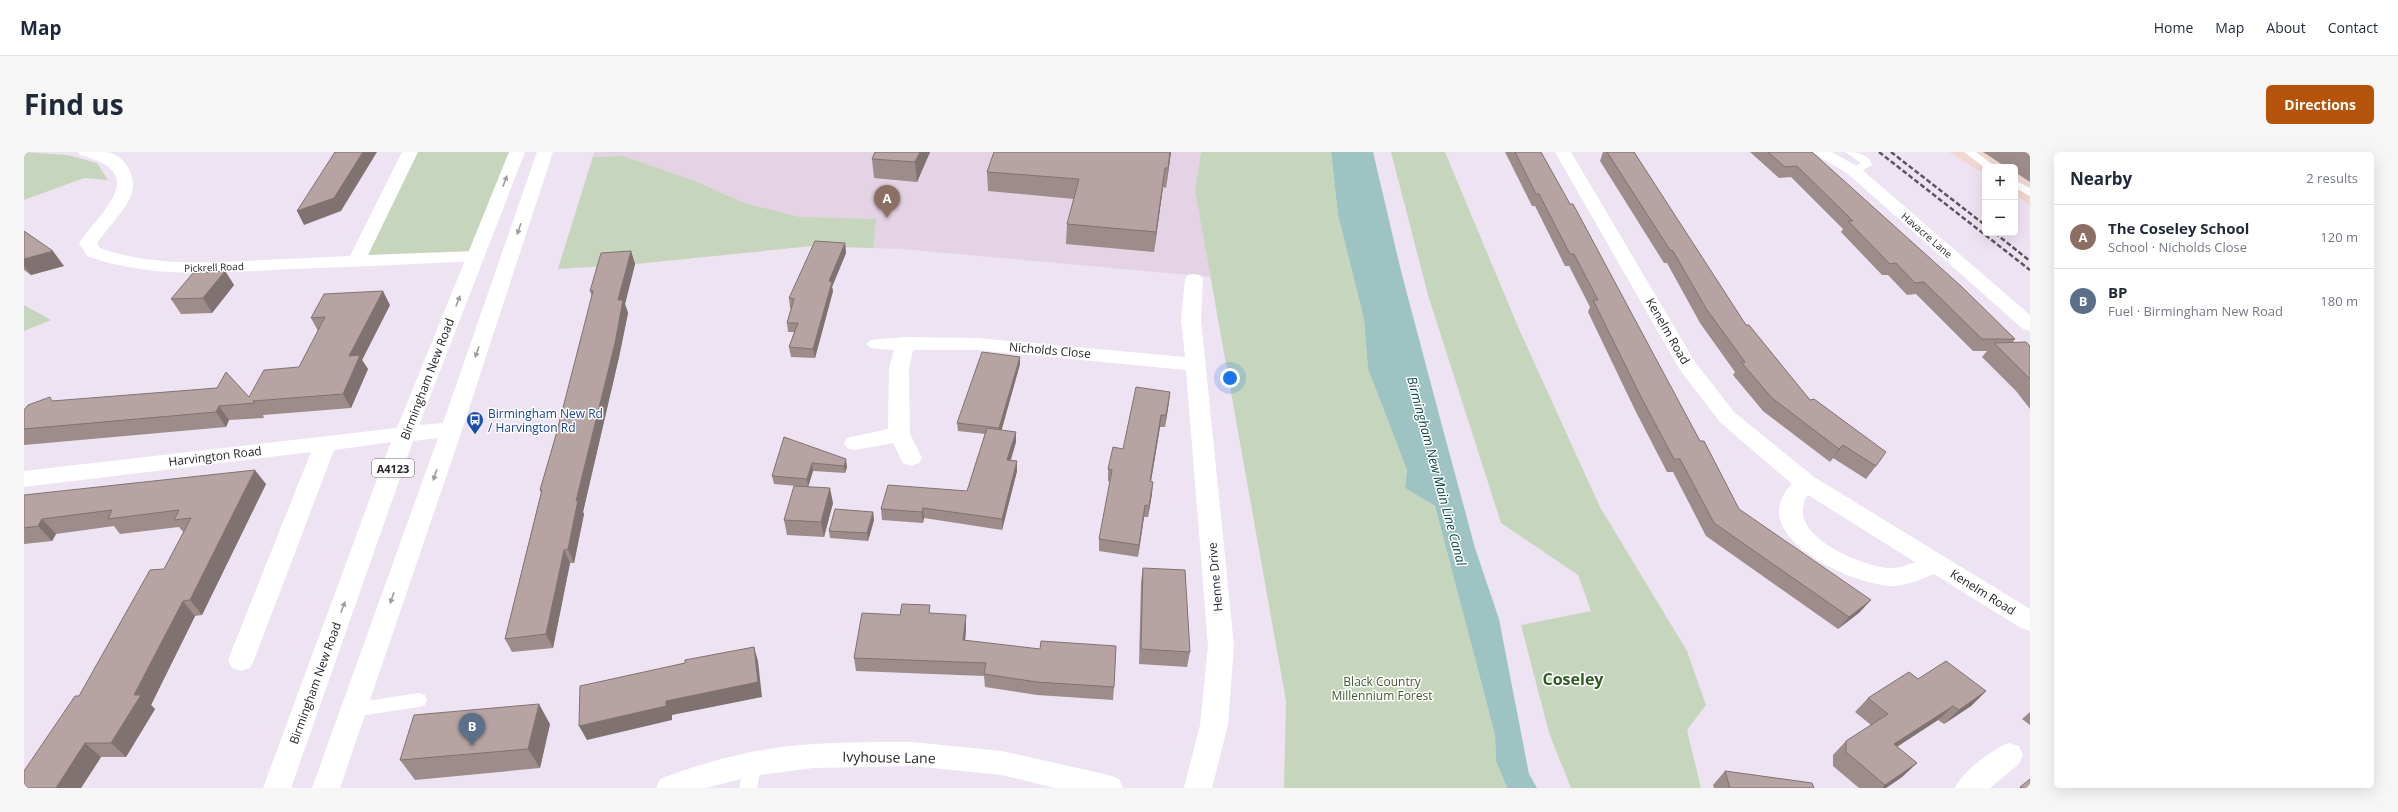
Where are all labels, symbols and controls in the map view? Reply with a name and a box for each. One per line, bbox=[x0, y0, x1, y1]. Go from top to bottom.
text: Map bbox=[20, 15, 61, 41]
text: Home bbox=[2154, 18, 2193, 37]
text: Map bbox=[2215, 18, 2244, 37]
text: About bbox=[2266, 18, 2306, 37]
text: Contact bbox=[2328, 18, 2378, 37]
text: Find us bbox=[24, 85, 124, 123]
button: Directions bbox=[2266, 85, 2374, 124]
map controls bbox=[1982, 164, 2018, 236]
button: + bbox=[1982, 164, 2018, 200]
text: Nearby bbox=[2070, 167, 2132, 190]
text: 2 results bbox=[2306, 169, 2358, 187]
one-way arrow bbox=[503, 174, 509, 186]
pin: A bbox=[874, 185, 900, 218]
button: − bbox=[1982, 200, 2018, 236]
street label: Havacre Lane bbox=[1899, 209, 1956, 261]
text: The Coseley School bbox=[2108, 218, 2249, 238]
one-way arrow bbox=[516, 223, 522, 235]
text: A bbox=[2079, 228, 2087, 246]
text: 120 m bbox=[2320, 228, 2358, 246]
text: School · Nicholds Close bbox=[2108, 238, 2247, 256]
street label: Pickrell Road bbox=[184, 259, 244, 275]
text: BP bbox=[2108, 282, 2128, 302]
text: B bbox=[2079, 292, 2087, 310]
text: 180 m bbox=[2320, 292, 2358, 310]
one-way arrow bbox=[455, 295, 461, 307]
street label: Kenelm Road bbox=[1642, 295, 1694, 367]
text: Fuel · Birmingham New Road bbox=[2108, 302, 2283, 320]
street label: Birmingham New Road bbox=[396, 316, 458, 442]
street label: Nicholds Close bbox=[1008, 338, 1092, 362]
one-way arrow bbox=[474, 346, 480, 358]
your location bbox=[1220, 368, 1240, 388]
water label: Birmingham New Main Line Canal bbox=[1403, 374, 1471, 568]
place label: Birmingham New Rd / Harvington Rd bbox=[488, 405, 603, 436]
bus stop icon: Birmingham New Rd / Harvington Rd bbox=[465, 410, 485, 435]
street label: Harvington Road bbox=[167, 442, 263, 470]
road number: A4123 bbox=[372, 459, 414, 477]
one-way arrow bbox=[432, 469, 438, 481]
street label: Henne Drive bbox=[1203, 541, 1226, 612]
street label: Kenelm Road bbox=[1947, 565, 2019, 619]
one-way arrow bbox=[389, 592, 395, 604]
one-way arrow bbox=[340, 600, 346, 612]
street label: Birmingham New Road bbox=[285, 620, 345, 746]
district label: Coseley bbox=[1543, 668, 1604, 690]
park label: Black Country Millennium Forest bbox=[1331, 673, 1433, 704]
pin: B bbox=[459, 713, 485, 746]
street label: Ivyhouse Lane bbox=[842, 747, 936, 767]

